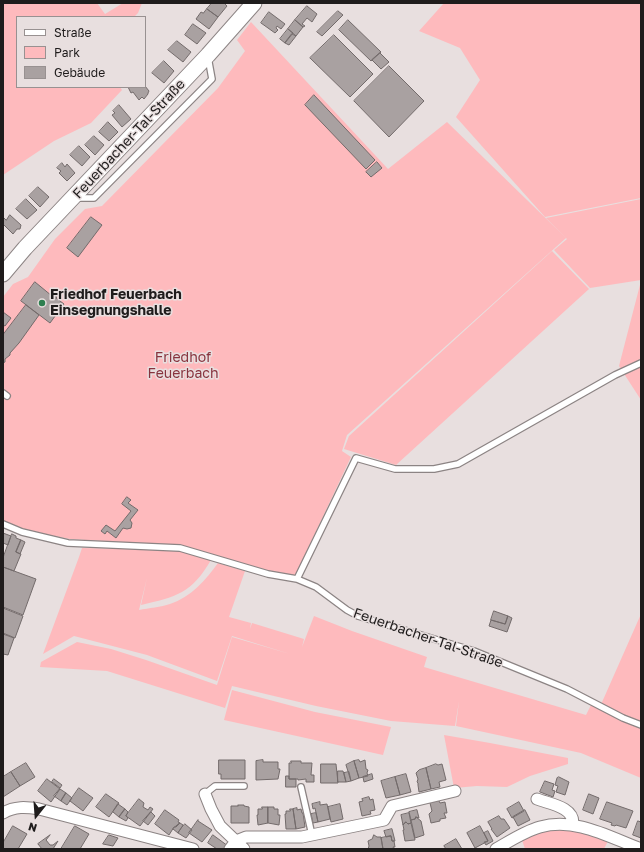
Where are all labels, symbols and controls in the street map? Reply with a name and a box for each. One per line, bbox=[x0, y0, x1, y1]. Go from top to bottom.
legend bbox=[16, 16, 146, 88]
text: Straße bbox=[54, 25, 92, 40]
text: Park bbox=[54, 45, 80, 60]
text: Gebäude bbox=[54, 65, 105, 80]
street label: Feuerbacher-Tal-Straße bbox=[69, 76, 189, 202]
place label: Friedhof Feuerbach Einsegnungshalle bbox=[50, 287, 182, 320]
marker: Friedhof Feuerbach Einsegnungshalle bbox=[37, 298, 47, 308]
park label: Friedhof Feuerbach bbox=[147, 350, 219, 382]
street label: Feuerbacher-Tal-Straße bbox=[351, 604, 505, 672]
north arrow bbox=[16, 796, 56, 836]
text: N bbox=[26, 821, 38, 835]

